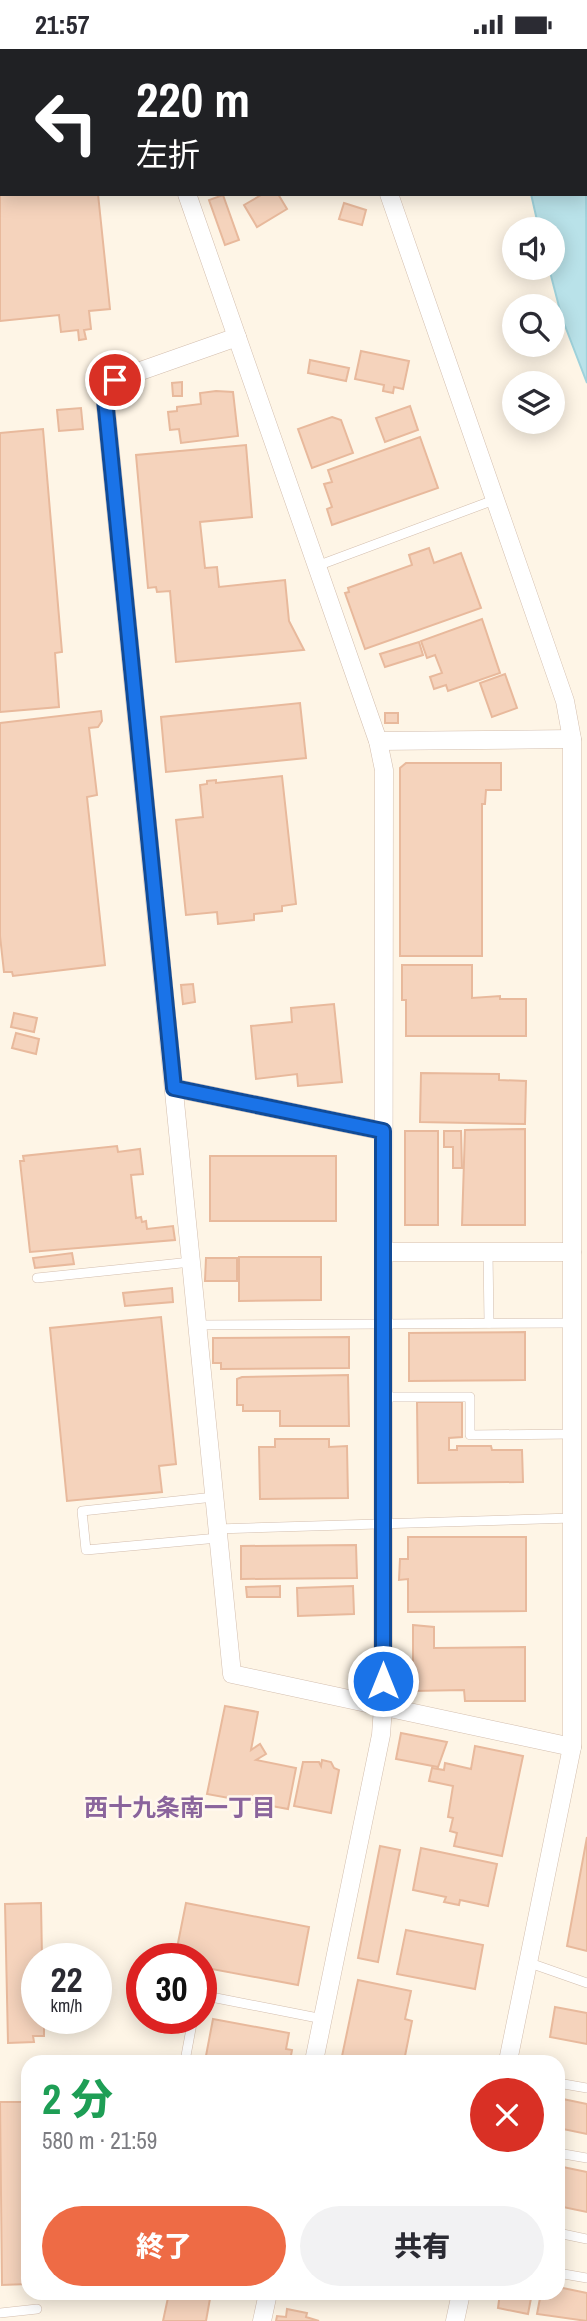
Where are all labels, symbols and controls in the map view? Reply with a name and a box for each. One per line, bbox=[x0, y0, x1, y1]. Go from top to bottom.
text: 21:57 bbox=[35, 7, 90, 42]
text: 220 m bbox=[136, 66, 250, 132]
icon: left bbox=[21, 77, 112, 168]
text: 左折 bbox=[136, 133, 200, 176]
map controls bbox=[502, 217, 565, 434]
button: sound bbox=[502, 217, 565, 280]
button: search bbox=[502, 294, 565, 357]
pin bbox=[85, 350, 145, 410]
icon: arrive bbox=[96, 361, 134, 399]
button: layers bbox=[502, 371, 565, 434]
position arrow bbox=[346, 1644, 420, 1718]
district label: 西十九条南一丁目 bbox=[84, 1791, 276, 1823]
speed limit sign: 30 bbox=[126, 1943, 217, 2034]
text: 22 bbox=[51, 1956, 82, 2003]
text: km/h bbox=[51, 1993, 83, 2018]
text: 2 分 bbox=[42, 2071, 113, 2127]
button: close bbox=[470, 2078, 544, 2152]
text: 580 m · 21:59 bbox=[42, 2125, 157, 2156]
button: 終了 bbox=[42, 2206, 286, 2286]
button: 共有 bbox=[300, 2206, 544, 2286]

